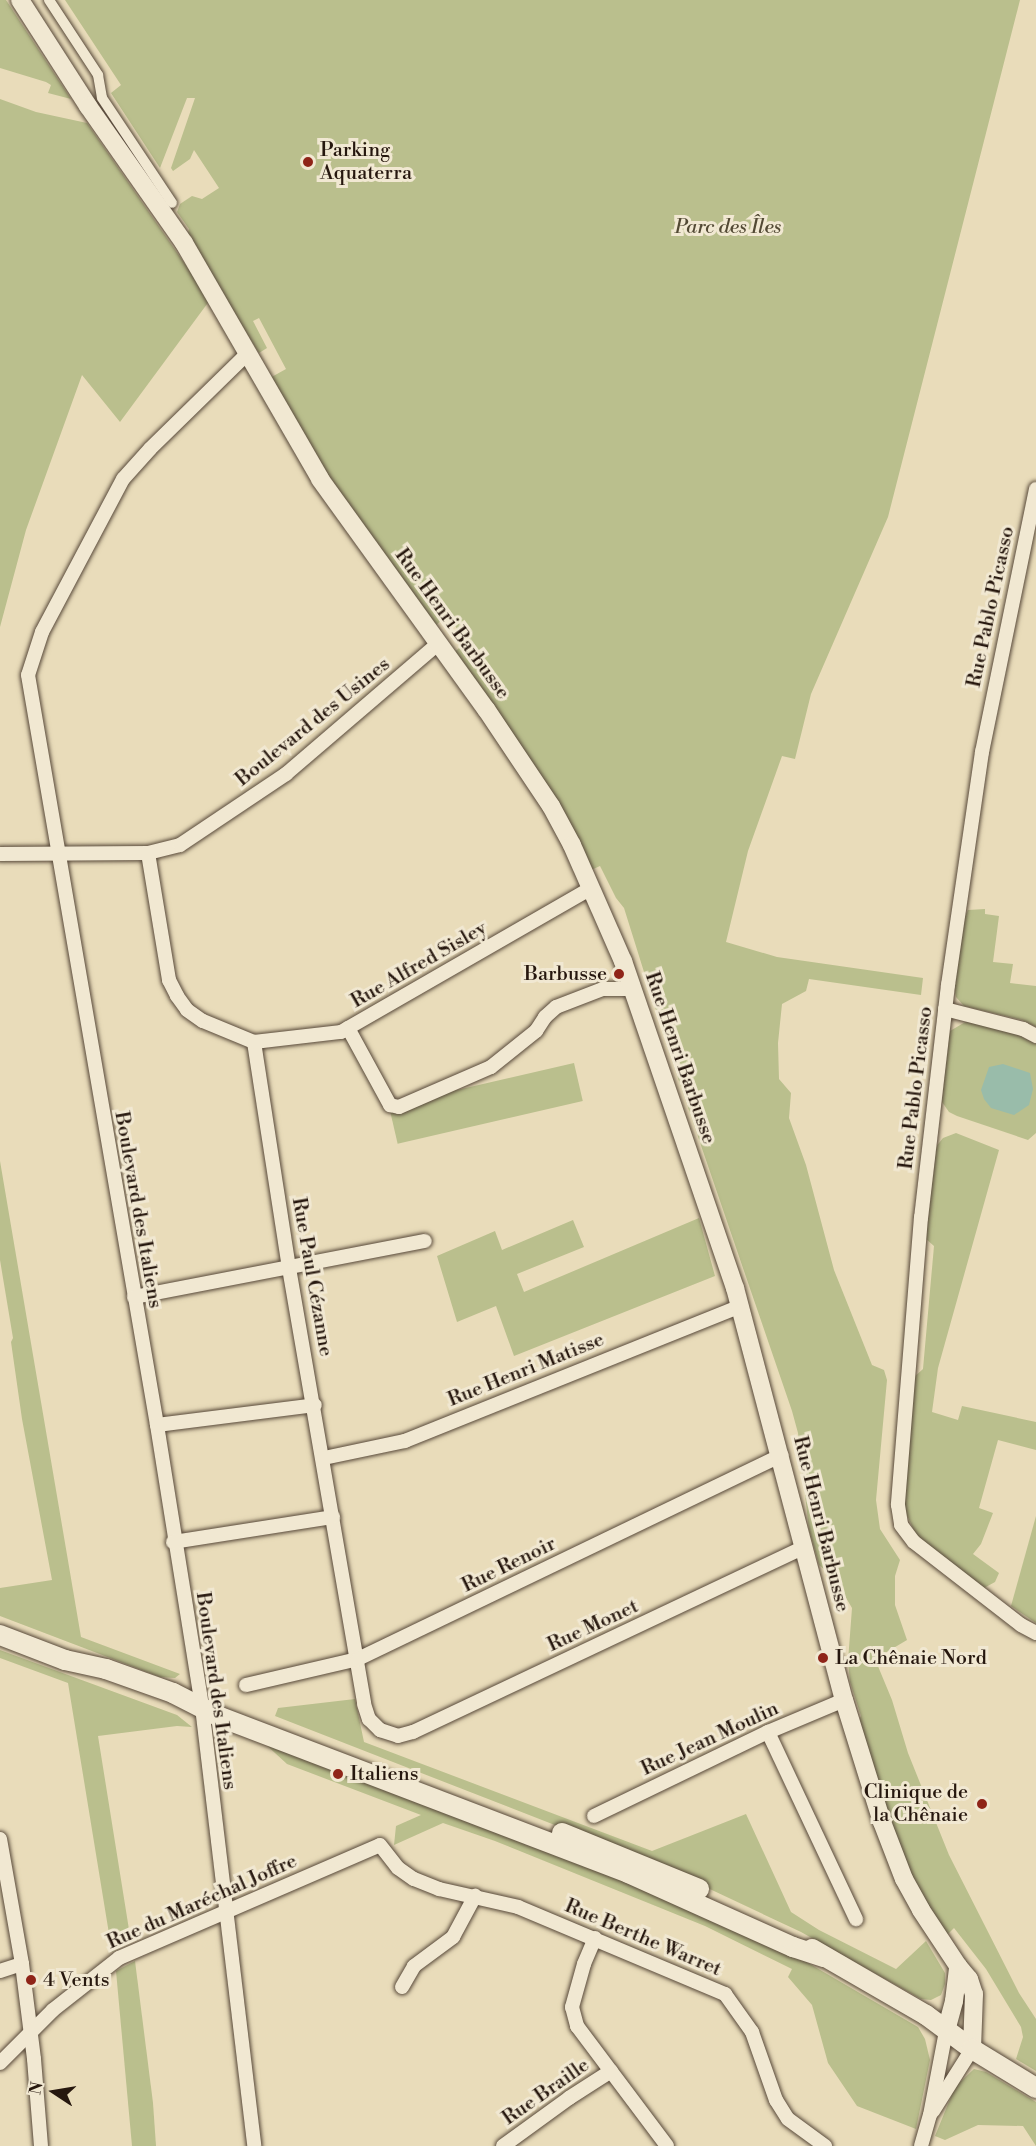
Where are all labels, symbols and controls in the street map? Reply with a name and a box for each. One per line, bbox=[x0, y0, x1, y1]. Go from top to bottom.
place label: Parking Aquaterra bbox=[320, 138, 412, 185]
marker: Parking Aquaterra bbox=[301, 155, 315, 169]
park label: Parc des Îles bbox=[675, 215, 781, 239]
street label: Rue Pablo Picasso bbox=[962, 524, 1020, 690]
street label: Rue Henri Barbusse bbox=[389, 544, 515, 704]
street label: Boulevard des Usines bbox=[231, 652, 395, 792]
street label: Rue Alfred Sisley bbox=[347, 916, 491, 1014]
place label: Barbusse bbox=[524, 962, 607, 986]
marker: Barbusse bbox=[612, 967, 626, 981]
street label: Rue Henri Barbusse bbox=[639, 969, 721, 1147]
street label: Rue Pablo Picasso bbox=[894, 1005, 938, 1171]
street label: Boulevard des Italiens bbox=[109, 1110, 167, 1310]
street label: Rue Paul Cézanne bbox=[286, 1196, 338, 1358]
street label: Rue Henri Matisse bbox=[444, 1328, 608, 1412]
street label: Rue Henri Barbusse bbox=[788, 1434, 854, 1614]
street label: Rue Renoir bbox=[458, 1532, 560, 1598]
street label: Boulevard des Italiens bbox=[190, 1591, 242, 1791]
street label: Rue Monet bbox=[544, 1595, 642, 1657]
place label: La Chênaie Nord bbox=[835, 1646, 987, 1670]
marker: La Chênaie Nord bbox=[816, 1651, 830, 1665]
street label: Rue Jean Moulin bbox=[637, 1697, 783, 1781]
place label: Italiens bbox=[350, 1762, 418, 1786]
marker: Italiens bbox=[331, 1767, 345, 1781]
place label: Clinique de la Chênaie bbox=[864, 1780, 968, 1827]
marker: Clinique de la Chênaie bbox=[973, 1795, 991, 1813]
street label: Rue du Maréchal Joffre bbox=[103, 1849, 301, 1955]
street label: Rue Berthe Warret bbox=[561, 1894, 725, 1982]
place label: 4 Vents bbox=[43, 1968, 109, 1992]
marker: 4 Vents bbox=[24, 1973, 38, 1987]
street label: Rue Braille bbox=[498, 2053, 594, 2131]
north arrow bbox=[24, 2062, 84, 2122]
text: N bbox=[25, 2080, 47, 2097]

